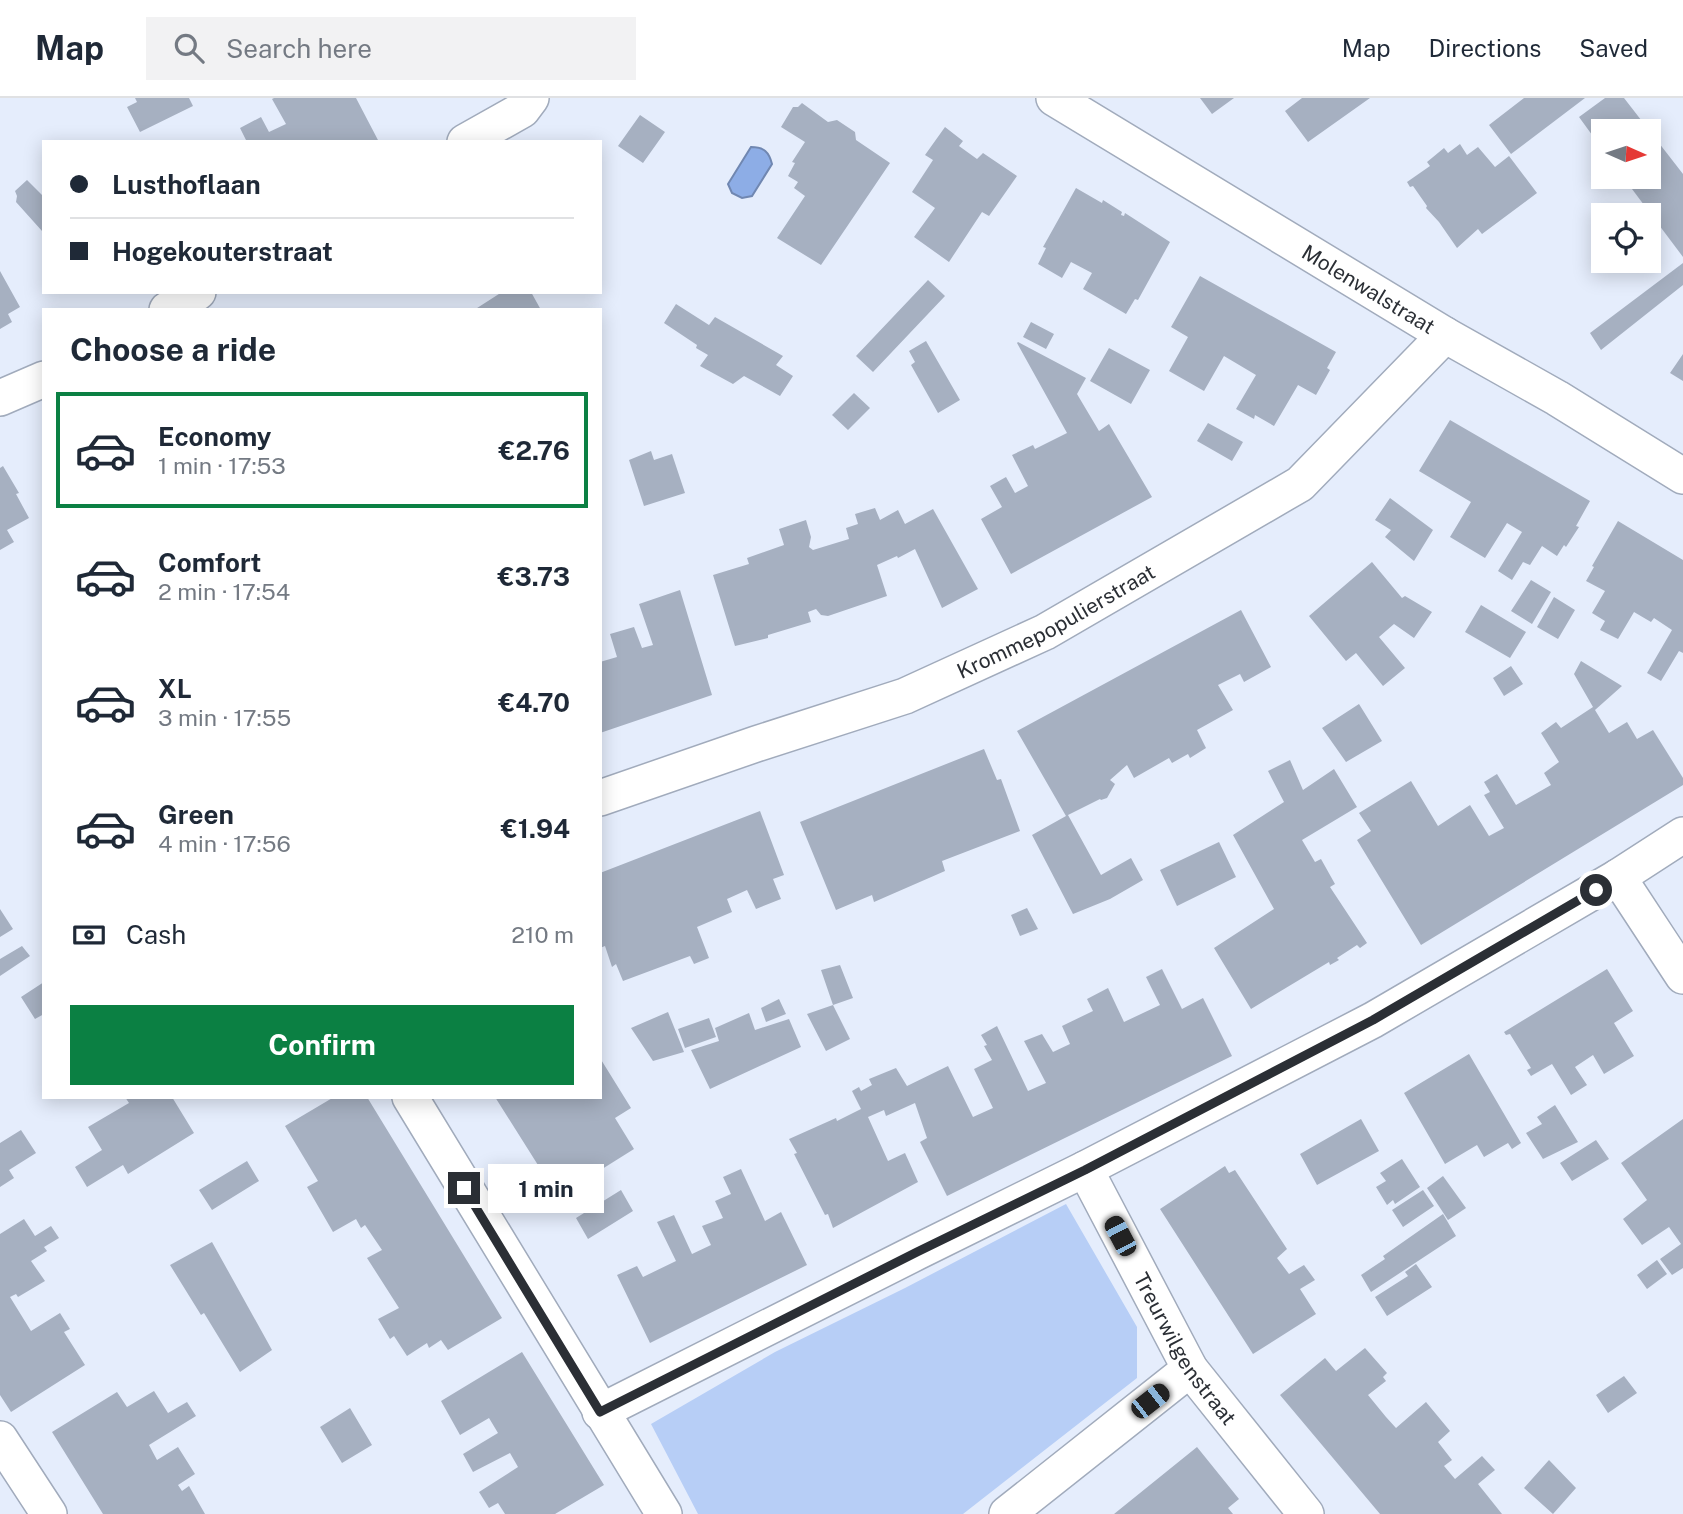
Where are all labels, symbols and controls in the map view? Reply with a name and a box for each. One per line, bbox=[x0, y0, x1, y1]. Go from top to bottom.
search box bbox=[146, 17, 636, 80]
text: Map bbox=[35, 29, 104, 67]
icon: search bbox=[170, 29, 208, 67]
text: Search here bbox=[226, 33, 372, 64]
text: Map bbox=[1342, 34, 1391, 62]
text: Directions bbox=[1429, 34, 1541, 62]
text: Saved bbox=[1579, 34, 1648, 62]
north arrow bbox=[1591, 119, 1661, 189]
map controls bbox=[1591, 119, 1661, 273]
text: Lusthoflaan bbox=[112, 169, 261, 200]
button: locate bbox=[1591, 203, 1661, 273]
text: Hogekouterstraat bbox=[112, 236, 333, 267]
street label: Molenwalstraat bbox=[1298, 239, 1440, 339]
text: Choose a ride bbox=[70, 331, 276, 368]
icon: car bbox=[74, 419, 137, 482]
text: Economy bbox=[158, 421, 271, 452]
text: €2.76 bbox=[498, 435, 570, 466]
text: 1 min · 17:53 bbox=[158, 452, 286, 479]
icon: car bbox=[74, 545, 137, 608]
text: Comfort bbox=[158, 547, 261, 578]
street label: Krommepopulierstraat bbox=[953, 559, 1159, 683]
text: €3.73 bbox=[498, 561, 570, 592]
text: 2 min · 17:54 bbox=[158, 578, 290, 605]
icon: car bbox=[74, 671, 137, 734]
text: XL bbox=[158, 673, 192, 704]
text: €4.70 bbox=[498, 687, 570, 718]
text: 3 min · 17:55 bbox=[158, 704, 291, 731]
icon: car bbox=[74, 797, 137, 860]
text: Green bbox=[158, 799, 234, 830]
text: €1.94 bbox=[501, 813, 570, 844]
text: 4 min · 17:56 bbox=[158, 830, 291, 857]
route start bbox=[1580, 874, 1612, 906]
icon: cash bbox=[70, 916, 108, 954]
text: Cash bbox=[126, 919, 186, 950]
text: 210 m bbox=[511, 921, 574, 948]
button: Confirm bbox=[70, 1005, 574, 1085]
callout: 1 min bbox=[489, 1164, 604, 1212]
route end bbox=[448, 1172, 480, 1204]
text: 1 min bbox=[518, 1175, 574, 1202]
car bbox=[1101, 1213, 1140, 1259]
street label: Treurwilgenstraat bbox=[1129, 1268, 1242, 1430]
car bbox=[1127, 1380, 1174, 1422]

